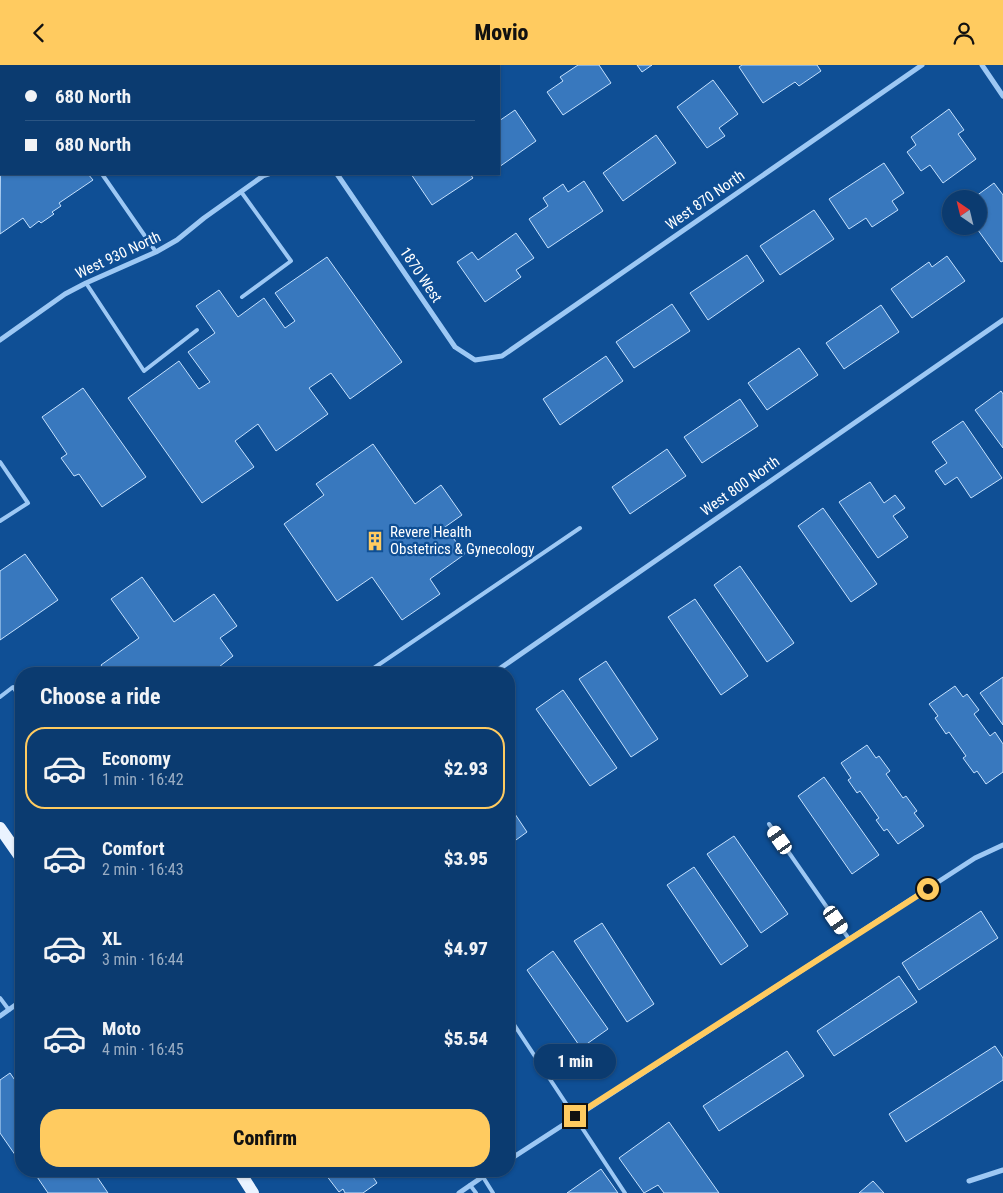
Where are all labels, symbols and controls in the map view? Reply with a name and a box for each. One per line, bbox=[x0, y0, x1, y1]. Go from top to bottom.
icon: back bbox=[25, 19, 53, 47]
icon: person bbox=[950, 19, 978, 47]
text: Movio bbox=[475, 20, 528, 45]
text: 680 North bbox=[55, 85, 131, 108]
text: 680 North bbox=[55, 133, 131, 156]
street label: West 870 North bbox=[662, 166, 748, 234]
north arrow bbox=[942, 190, 988, 235]
map controls bbox=[942, 190, 987, 235]
street label: West 930 North bbox=[72, 227, 164, 283]
street label: 1870 West bbox=[396, 244, 446, 306]
street label: West 800 North bbox=[697, 452, 783, 520]
place label: Revere Health Obstetrics & Gynecology bbox=[390, 523, 534, 558]
building icon: Revere Health Obstetrics & Gynecology bbox=[364, 530, 386, 552]
text: Choose a ride bbox=[40, 684, 161, 709]
icon: car bbox=[42, 746, 87, 791]
text: Economy bbox=[102, 747, 171, 770]
text: $2.93 bbox=[444, 757, 488, 780]
text: 1 min · 16:42 bbox=[102, 770, 184, 789]
car bbox=[765, 823, 794, 857]
icon: car bbox=[42, 836, 87, 881]
text: Comfort bbox=[102, 837, 165, 860]
text: $3.95 bbox=[444, 847, 488, 870]
text: 2 min · 16:43 bbox=[102, 860, 184, 879]
route start bbox=[917, 878, 939, 900]
car bbox=[821, 903, 850, 937]
icon: car bbox=[42, 926, 87, 971]
text: XL bbox=[102, 927, 122, 950]
text: $4.97 bbox=[444, 937, 488, 960]
text: 3 min · 16:44 bbox=[102, 950, 184, 969]
icon: car bbox=[42, 1016, 87, 1061]
text: Moto bbox=[102, 1017, 141, 1040]
text: $5.54 bbox=[444, 1027, 488, 1050]
text: 4 min · 16:45 bbox=[102, 1040, 184, 1059]
callout: 1 min bbox=[534, 1043, 616, 1079]
text: 1 min bbox=[557, 1052, 593, 1071]
route end bbox=[564, 1105, 586, 1127]
button: Confirm bbox=[40, 1109, 490, 1167]

